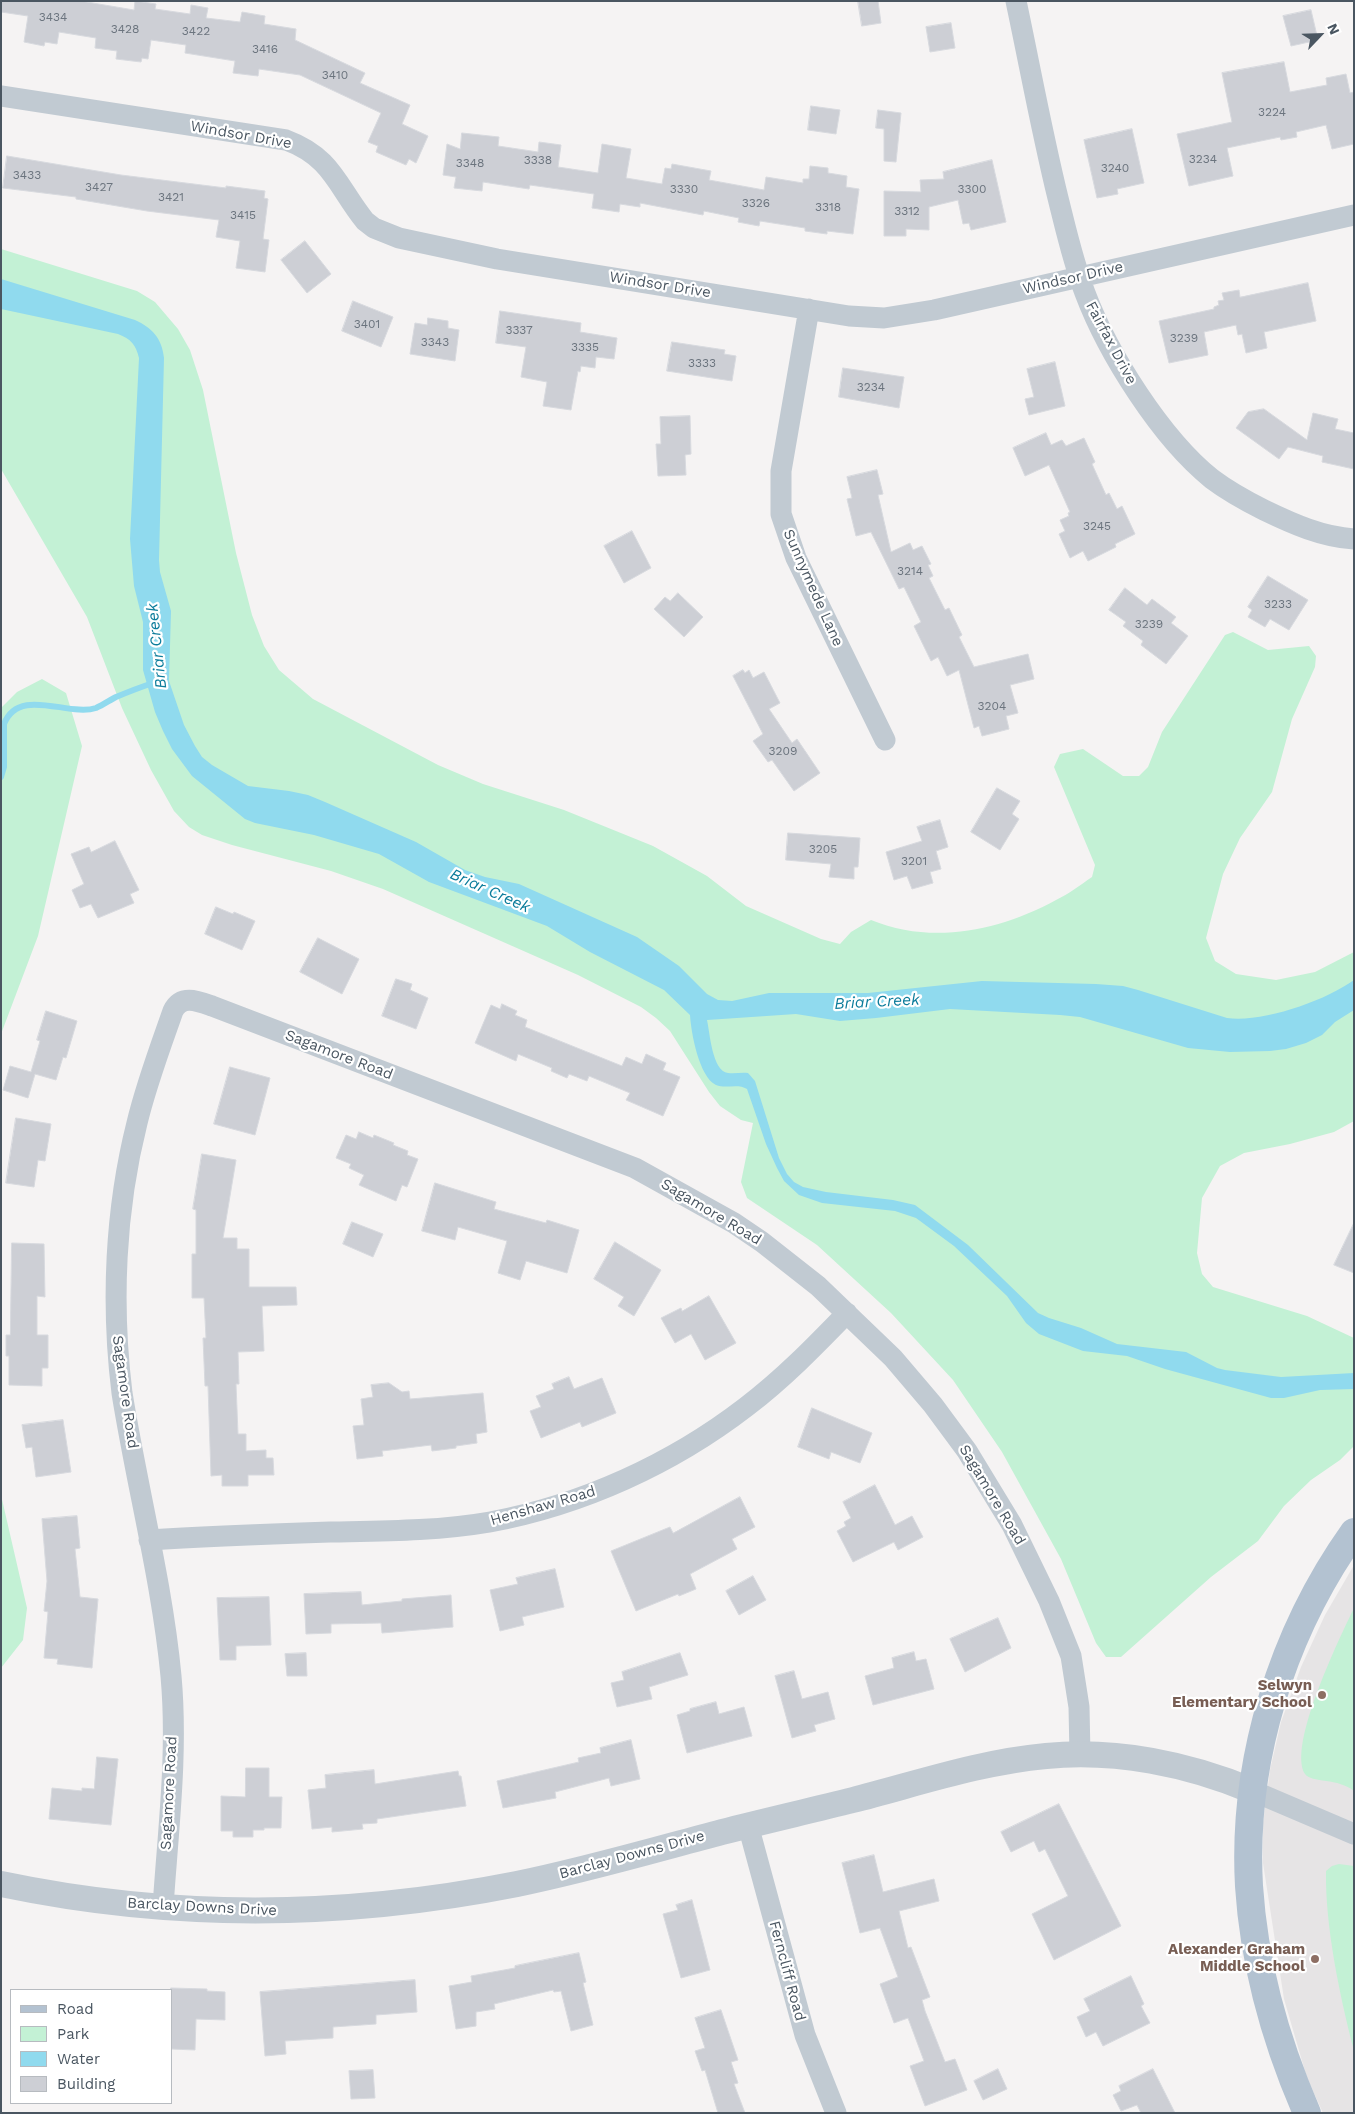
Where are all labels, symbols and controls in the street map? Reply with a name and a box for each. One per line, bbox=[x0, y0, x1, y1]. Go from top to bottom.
house number: 3434 bbox=[39, 10, 67, 24]
north arrow bbox=[1295, 10, 1345, 60]
text: N bbox=[1324, 21, 1343, 37]
house number: 3428 bbox=[111, 22, 139, 36]
house number: 3422 bbox=[182, 24, 210, 38]
house number: 3416 bbox=[252, 42, 278, 56]
house number: 3410 bbox=[322, 68, 348, 82]
house number: 3224 bbox=[1258, 105, 1286, 119]
street label: Windsor Drive bbox=[189, 117, 293, 153]
house number: 3234 bbox=[1189, 152, 1217, 166]
house number: 3338 bbox=[524, 153, 552, 167]
house number: 3348 bbox=[456, 156, 484, 170]
house number: 3240 bbox=[1101, 161, 1129, 175]
house number: 3433 bbox=[13, 168, 41, 182]
house number: 3427 bbox=[85, 180, 113, 194]
house number: 3330 bbox=[670, 182, 698, 196]
house number: 3300 bbox=[958, 182, 986, 196]
house number: 3421 bbox=[158, 190, 184, 204]
house number: 3326 bbox=[742, 196, 770, 210]
house number: 3318 bbox=[815, 200, 841, 214]
house number: 3312 bbox=[894, 204, 920, 218]
house number: 3415 bbox=[230, 208, 256, 222]
street label: Windsor Drive bbox=[1021, 258, 1125, 298]
street label: Windsor Drive bbox=[608, 268, 712, 302]
street label: Fairfax Drive bbox=[1082, 298, 1140, 388]
house number: 3401 bbox=[354, 317, 380, 331]
house number: 3337 bbox=[505, 323, 533, 337]
house number: 3239 bbox=[1170, 331, 1198, 345]
house number: 3343 bbox=[421, 335, 449, 349]
house number: 3335 bbox=[571, 340, 599, 354]
house number: 3333 bbox=[688, 356, 716, 370]
house number: 3234 bbox=[857, 380, 885, 394]
house number: 3245 bbox=[1083, 519, 1111, 533]
street label: Sunnymede Lane bbox=[779, 527, 847, 649]
house number: 3214 bbox=[897, 564, 923, 578]
house number: 3233 bbox=[1264, 597, 1292, 611]
water label: Briar Creek bbox=[143, 602, 171, 690]
house number: 3239 bbox=[1135, 617, 1163, 631]
house number: 3204 bbox=[978, 699, 1006, 713]
house number: 3209 bbox=[769, 744, 797, 758]
house number: 3205 bbox=[809, 842, 837, 856]
house number: 3201 bbox=[901, 854, 927, 868]
water label: Briar Creek bbox=[447, 865, 533, 917]
water label: Briar Creek bbox=[834, 990, 920, 1014]
street label: Sagamore Road bbox=[283, 1026, 395, 1084]
street label: Sagamore Road bbox=[658, 1175, 764, 1249]
street label: Sagamore Road bbox=[108, 1334, 142, 1450]
street label: Sagamore Road bbox=[955, 1442, 1029, 1548]
street label: Henshaw Road bbox=[488, 1482, 598, 1530]
place label: Selwyn Elementary School bbox=[1172, 1677, 1312, 1712]
marker: Selwyn Elementary School bbox=[1316, 1689, 1328, 1701]
street label: Sagamore Road bbox=[157, 1736, 181, 1850]
street label: Barclay Downs Drive bbox=[557, 1827, 707, 1883]
street label: Barclay Downs Drive bbox=[127, 1894, 277, 1920]
street label: Ferncliff Road bbox=[765, 1919, 809, 2023]
place label: Alexander Graham Middle School bbox=[1168, 1941, 1305, 1976]
marker: Alexander Graham Middle School bbox=[1309, 1953, 1321, 1965]
legend bbox=[10, 1989, 172, 2104]
text: Road bbox=[57, 2000, 94, 2018]
text: Park bbox=[57, 2025, 89, 2043]
text: Water bbox=[57, 2050, 100, 2068]
text: Building bbox=[57, 2075, 115, 2093]

